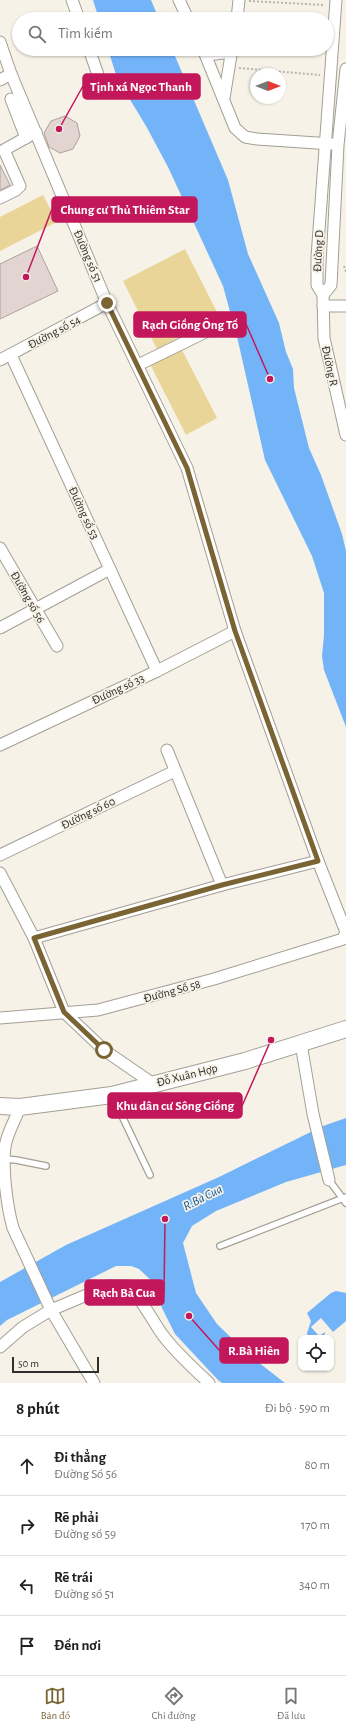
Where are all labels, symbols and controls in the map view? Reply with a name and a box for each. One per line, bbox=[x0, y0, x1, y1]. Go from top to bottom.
search box bbox=[12, 12, 334, 56]
icon: search bbox=[26, 23, 48, 45]
text: Tìm kiếm bbox=[58, 26, 113, 41]
north arrow bbox=[250, 68, 286, 104]
callout: Tịnh xá Ngọc Thanh bbox=[83, 74, 200, 99]
text: Tịnh xá Ngọc Thanh bbox=[90, 81, 192, 94]
callout: Chung cư Thủ Thiêm Star bbox=[52, 197, 197, 222]
text: Chung cư Thủ Thiêm Star bbox=[60, 204, 190, 217]
street label: Đường số 51 bbox=[72, 228, 104, 284]
street label: Đường D bbox=[311, 229, 325, 272]
route end bbox=[98, 294, 116, 312]
callout: Rạch Giồng Ông Tố bbox=[134, 312, 246, 337]
street label: Đường số 54 bbox=[26, 313, 82, 351]
text: Rạch Giồng Ông Tố bbox=[142, 317, 239, 332]
street label: Đường R bbox=[320, 345, 340, 388]
street label: Đường số 53 bbox=[67, 485, 101, 541]
street label: Đường số 56 bbox=[8, 569, 48, 625]
street label: Đường số 33 bbox=[90, 672, 146, 706]
street label: Đường số 60 bbox=[59, 795, 117, 831]
street label: Đường Số 58 bbox=[142, 978, 202, 1004]
route start bbox=[95, 1041, 113, 1059]
street label: Đỗ Xuân Hợp bbox=[155, 1061, 219, 1088]
callout: Khu dân cư Sông Giồng bbox=[108, 1093, 242, 1118]
text: Khu dân cư Sông Giồng bbox=[116, 1099, 235, 1113]
water label: R.Bà Cua bbox=[181, 1183, 225, 1213]
callout: Rạch Bà Cua bbox=[85, 1280, 164, 1305]
text: Rạch Bà Cua bbox=[93, 1287, 155, 1300]
map controls bbox=[298, 1335, 334, 1371]
button: locate bbox=[298, 1335, 334, 1371]
callout: R.Bà Hiên bbox=[220, 1338, 288, 1363]
text: R.Bà Hiên bbox=[228, 1345, 280, 1358]
scale bar bbox=[12, 1355, 99, 1374]
text: 50 m bbox=[18, 1358, 39, 1369]
text: 8 phút bbox=[16, 1400, 59, 1417]
text: Đi bộ · 590 m bbox=[265, 1402, 330, 1415]
text: Đi thẳng bbox=[54, 1450, 106, 1465]
icon: ahead bbox=[16, 1455, 38, 1477]
text: 80 m bbox=[304, 1459, 330, 1472]
text: Đường Số 56 bbox=[54, 1468, 117, 1481]
text: Rẽ phải bbox=[54, 1510, 99, 1525]
icon: right bbox=[16, 1515, 38, 1537]
text: 170 m bbox=[301, 1519, 330, 1532]
text: Đường số 59 bbox=[54, 1528, 116, 1541]
text: Rẽ trái bbox=[54, 1570, 93, 1585]
icon: left bbox=[16, 1575, 38, 1597]
text: 340 m bbox=[299, 1579, 330, 1592]
text: Đường số 51 bbox=[54, 1588, 114, 1601]
icon: arrive bbox=[16, 1635, 38, 1657]
text: Đến nơi bbox=[54, 1638, 101, 1653]
tab: Bản đồ bbox=[41, 1685, 70, 1722]
tab: Chỉ đường bbox=[152, 1685, 195, 1722]
tab: Đã lưu bbox=[277, 1685, 305, 1722]

